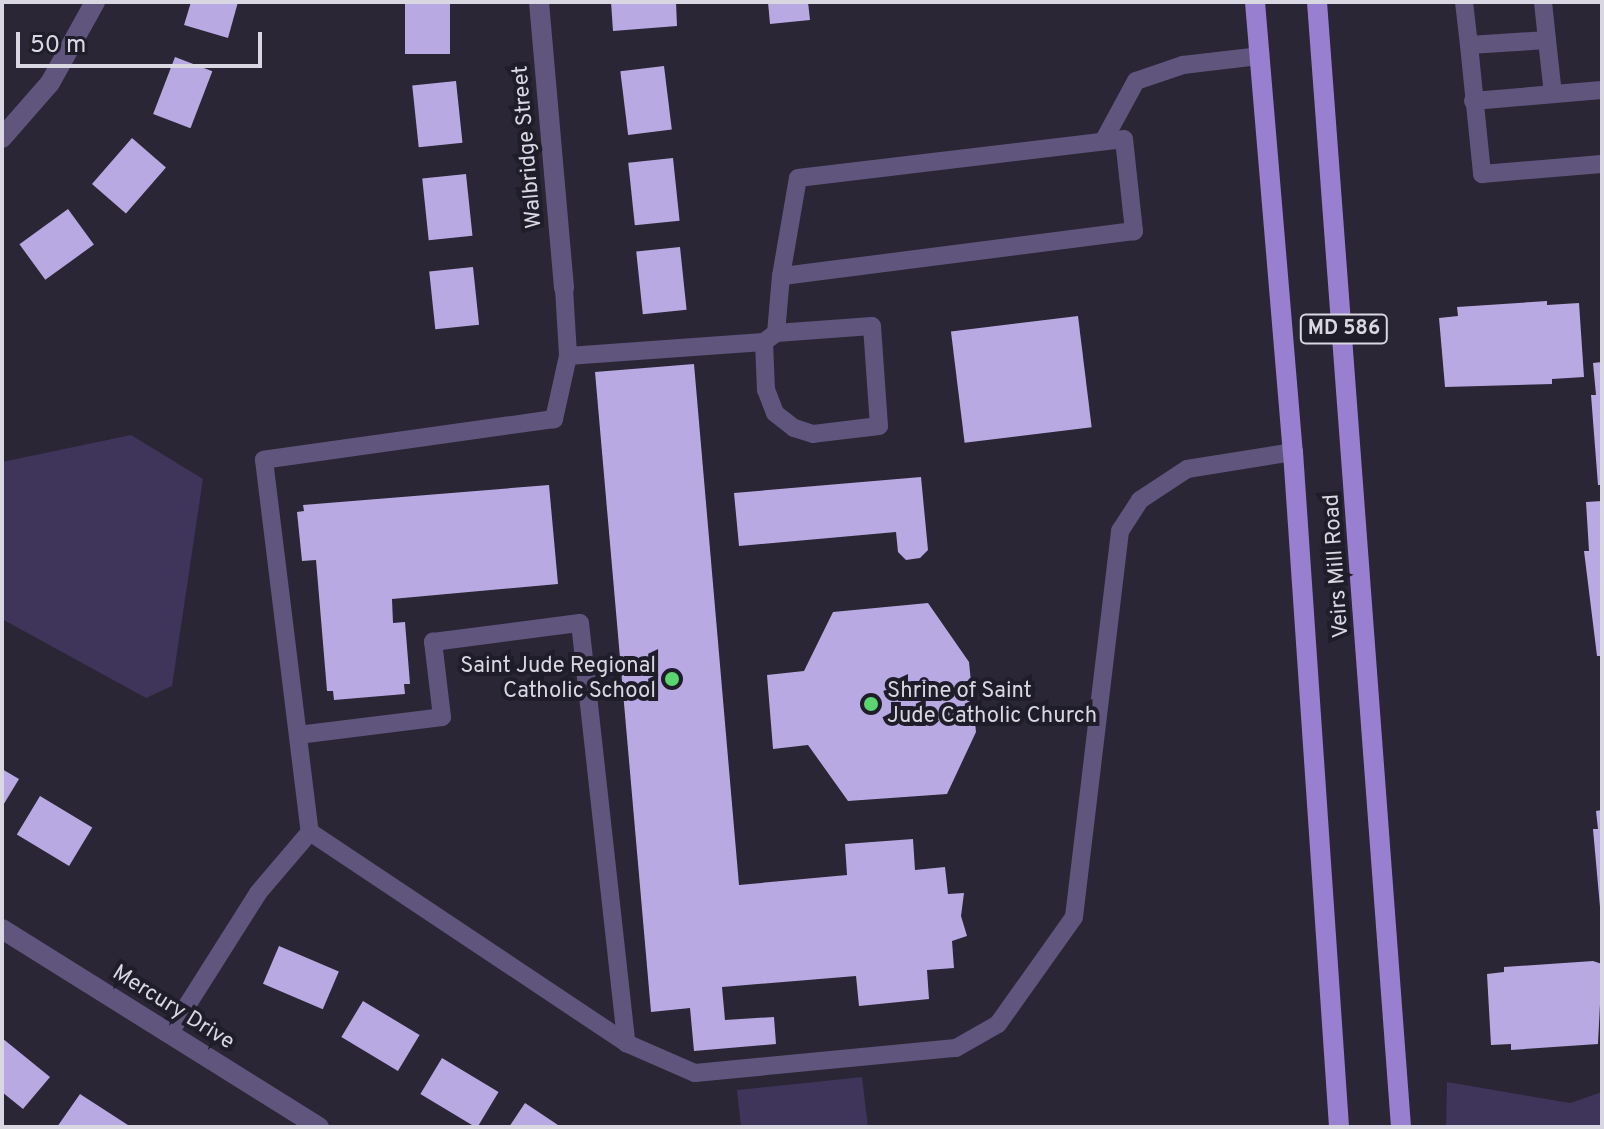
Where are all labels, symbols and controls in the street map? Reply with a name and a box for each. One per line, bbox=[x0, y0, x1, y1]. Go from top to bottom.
scale bar bbox=[20, 16, 266, 66]
text: 50 m bbox=[30, 31, 86, 61]
street label: Walbridge Street bbox=[508, 64, 548, 230]
road number: MD 586 bbox=[1298, 313, 1390, 345]
street label: Veirs Mill Road bbox=[1319, 493, 1355, 639]
place label: Saint Jude Regional Catholic School bbox=[460, 653, 656, 704]
marker: Saint Jude Regional Catholic School bbox=[663, 670, 681, 688]
place label: Shrine of Saint Jude Catholic Church bbox=[887, 678, 1097, 730]
marker: Shrine of Saint Jude Catholic Church bbox=[862, 695, 880, 713]
street label: Mercury Drive bbox=[107, 960, 239, 1056]

